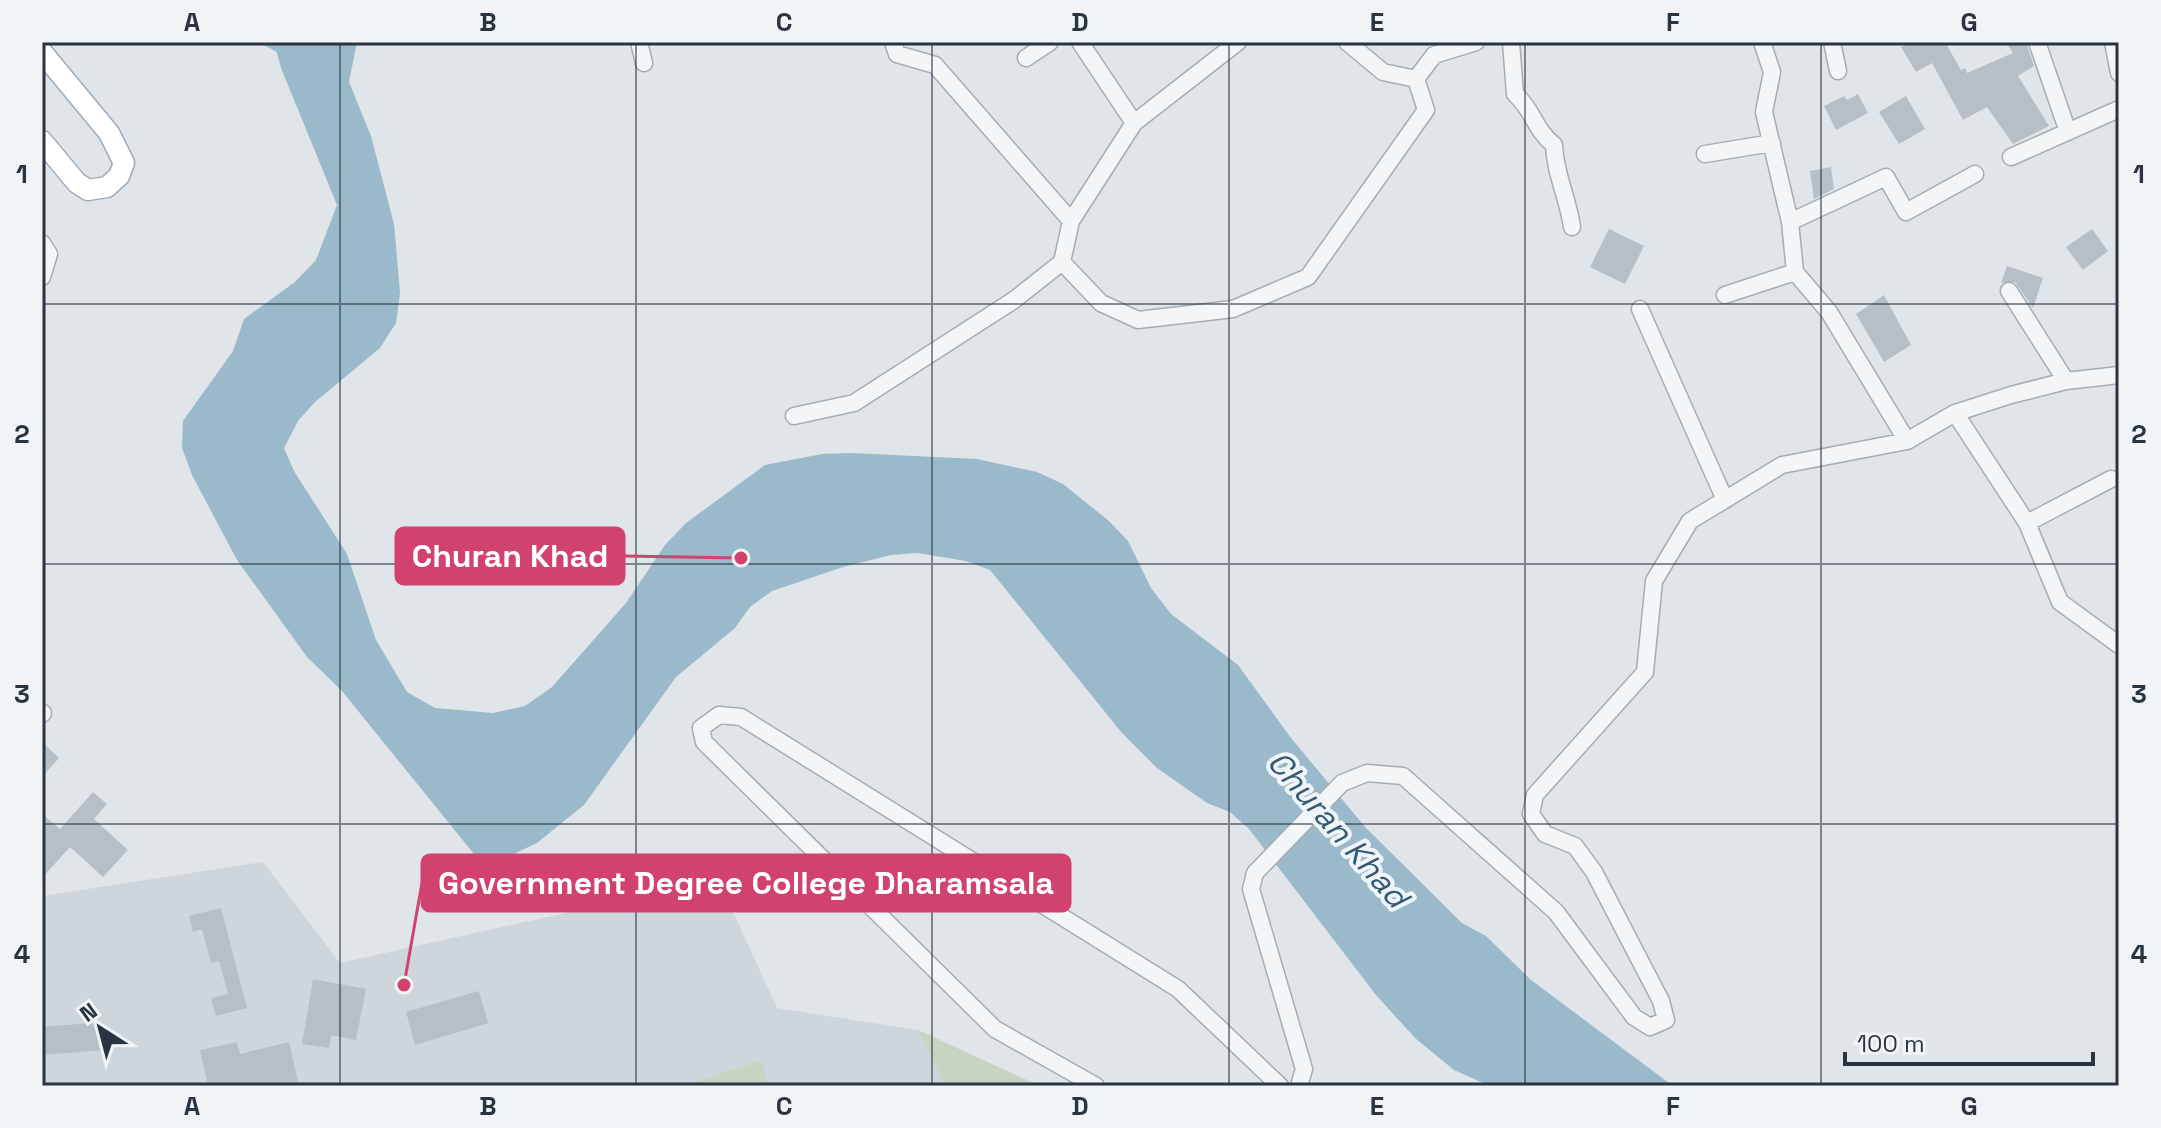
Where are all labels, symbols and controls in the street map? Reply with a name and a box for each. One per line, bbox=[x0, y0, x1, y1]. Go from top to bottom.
text: A bbox=[184, 5, 201, 39]
text: B bbox=[479, 5, 497, 39]
text: C bbox=[776, 5, 792, 39]
text: D bbox=[1071, 5, 1089, 39]
text: E bbox=[1370, 5, 1384, 39]
text: F bbox=[1666, 5, 1680, 39]
text: G bbox=[1960, 5, 1978, 39]
text: 1 bbox=[16, 157, 28, 191]
text: 1 bbox=[2133, 157, 2145, 191]
text: 2 bbox=[14, 417, 30, 451]
text: 2 bbox=[2131, 417, 2147, 451]
callout: Churan Khad bbox=[396, 528, 624, 584]
text: Churan Khad bbox=[412, 536, 608, 576]
text: 3 bbox=[14, 677, 30, 711]
text: 3 bbox=[2131, 677, 2147, 711]
water label: Churan Khad bbox=[1259, 742, 1419, 918]
callout: Government Degree College Dharamsala bbox=[422, 855, 1070, 911]
text: Government Degree College Dharamsala bbox=[438, 863, 1054, 903]
text: 4 bbox=[14, 937, 30, 971]
text: 4 bbox=[2131, 937, 2147, 971]
north arrow bbox=[60, 988, 140, 1068]
text: N bbox=[74, 996, 102, 1027]
scale bar bbox=[1845, 1016, 2093, 1066]
text: 100 m bbox=[1857, 1028, 1925, 1059]
text: A bbox=[184, 1089, 201, 1123]
text: B bbox=[479, 1089, 497, 1123]
text: C bbox=[776, 1089, 792, 1123]
text: D bbox=[1071, 1089, 1089, 1123]
text: E bbox=[1370, 1089, 1384, 1123]
text: F bbox=[1666, 1089, 1680, 1123]
text: G bbox=[1960, 1089, 1978, 1123]

